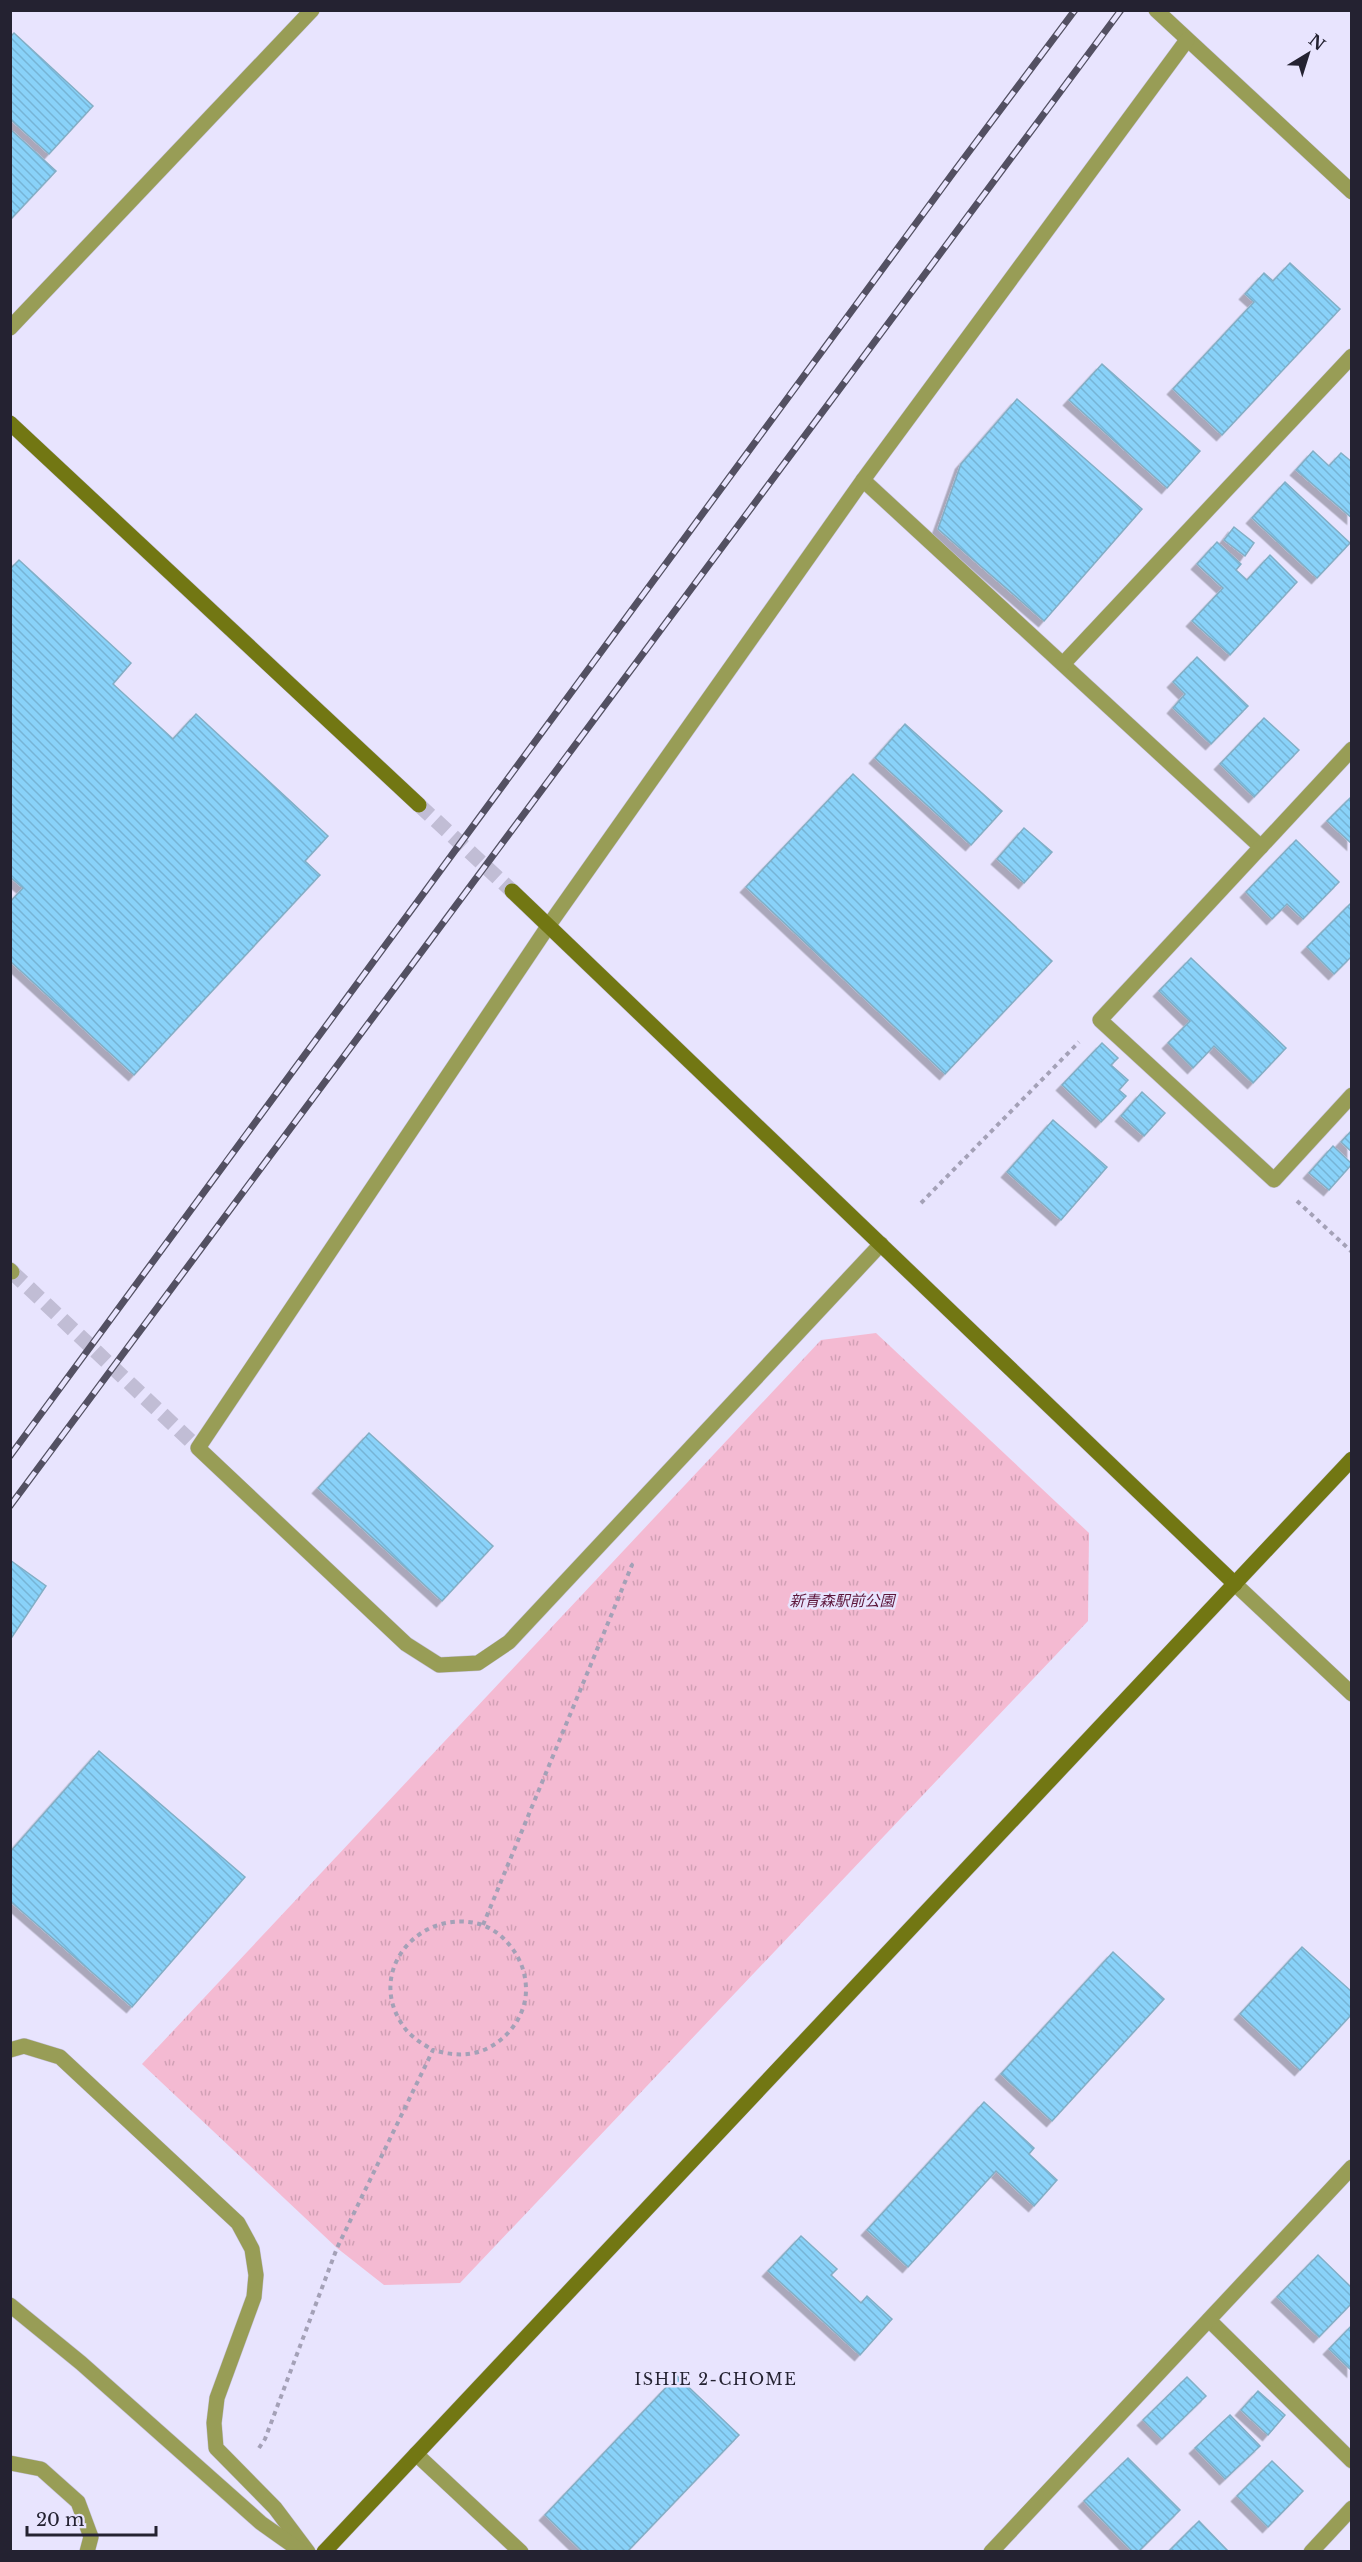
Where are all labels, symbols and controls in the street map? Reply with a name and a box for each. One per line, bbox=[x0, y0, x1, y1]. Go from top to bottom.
north arrow bbox=[1278, 24, 1338, 84]
text: N bbox=[1305, 30, 1329, 55]
park label: 新青森駅前公園 bbox=[789, 1591, 896, 1610]
district label: ISHIE 2-CHOME bbox=[635, 2369, 797, 2389]
scale bar bbox=[27, 2499, 156, 2537]
text: 20 m bbox=[36, 2509, 84, 2531]

